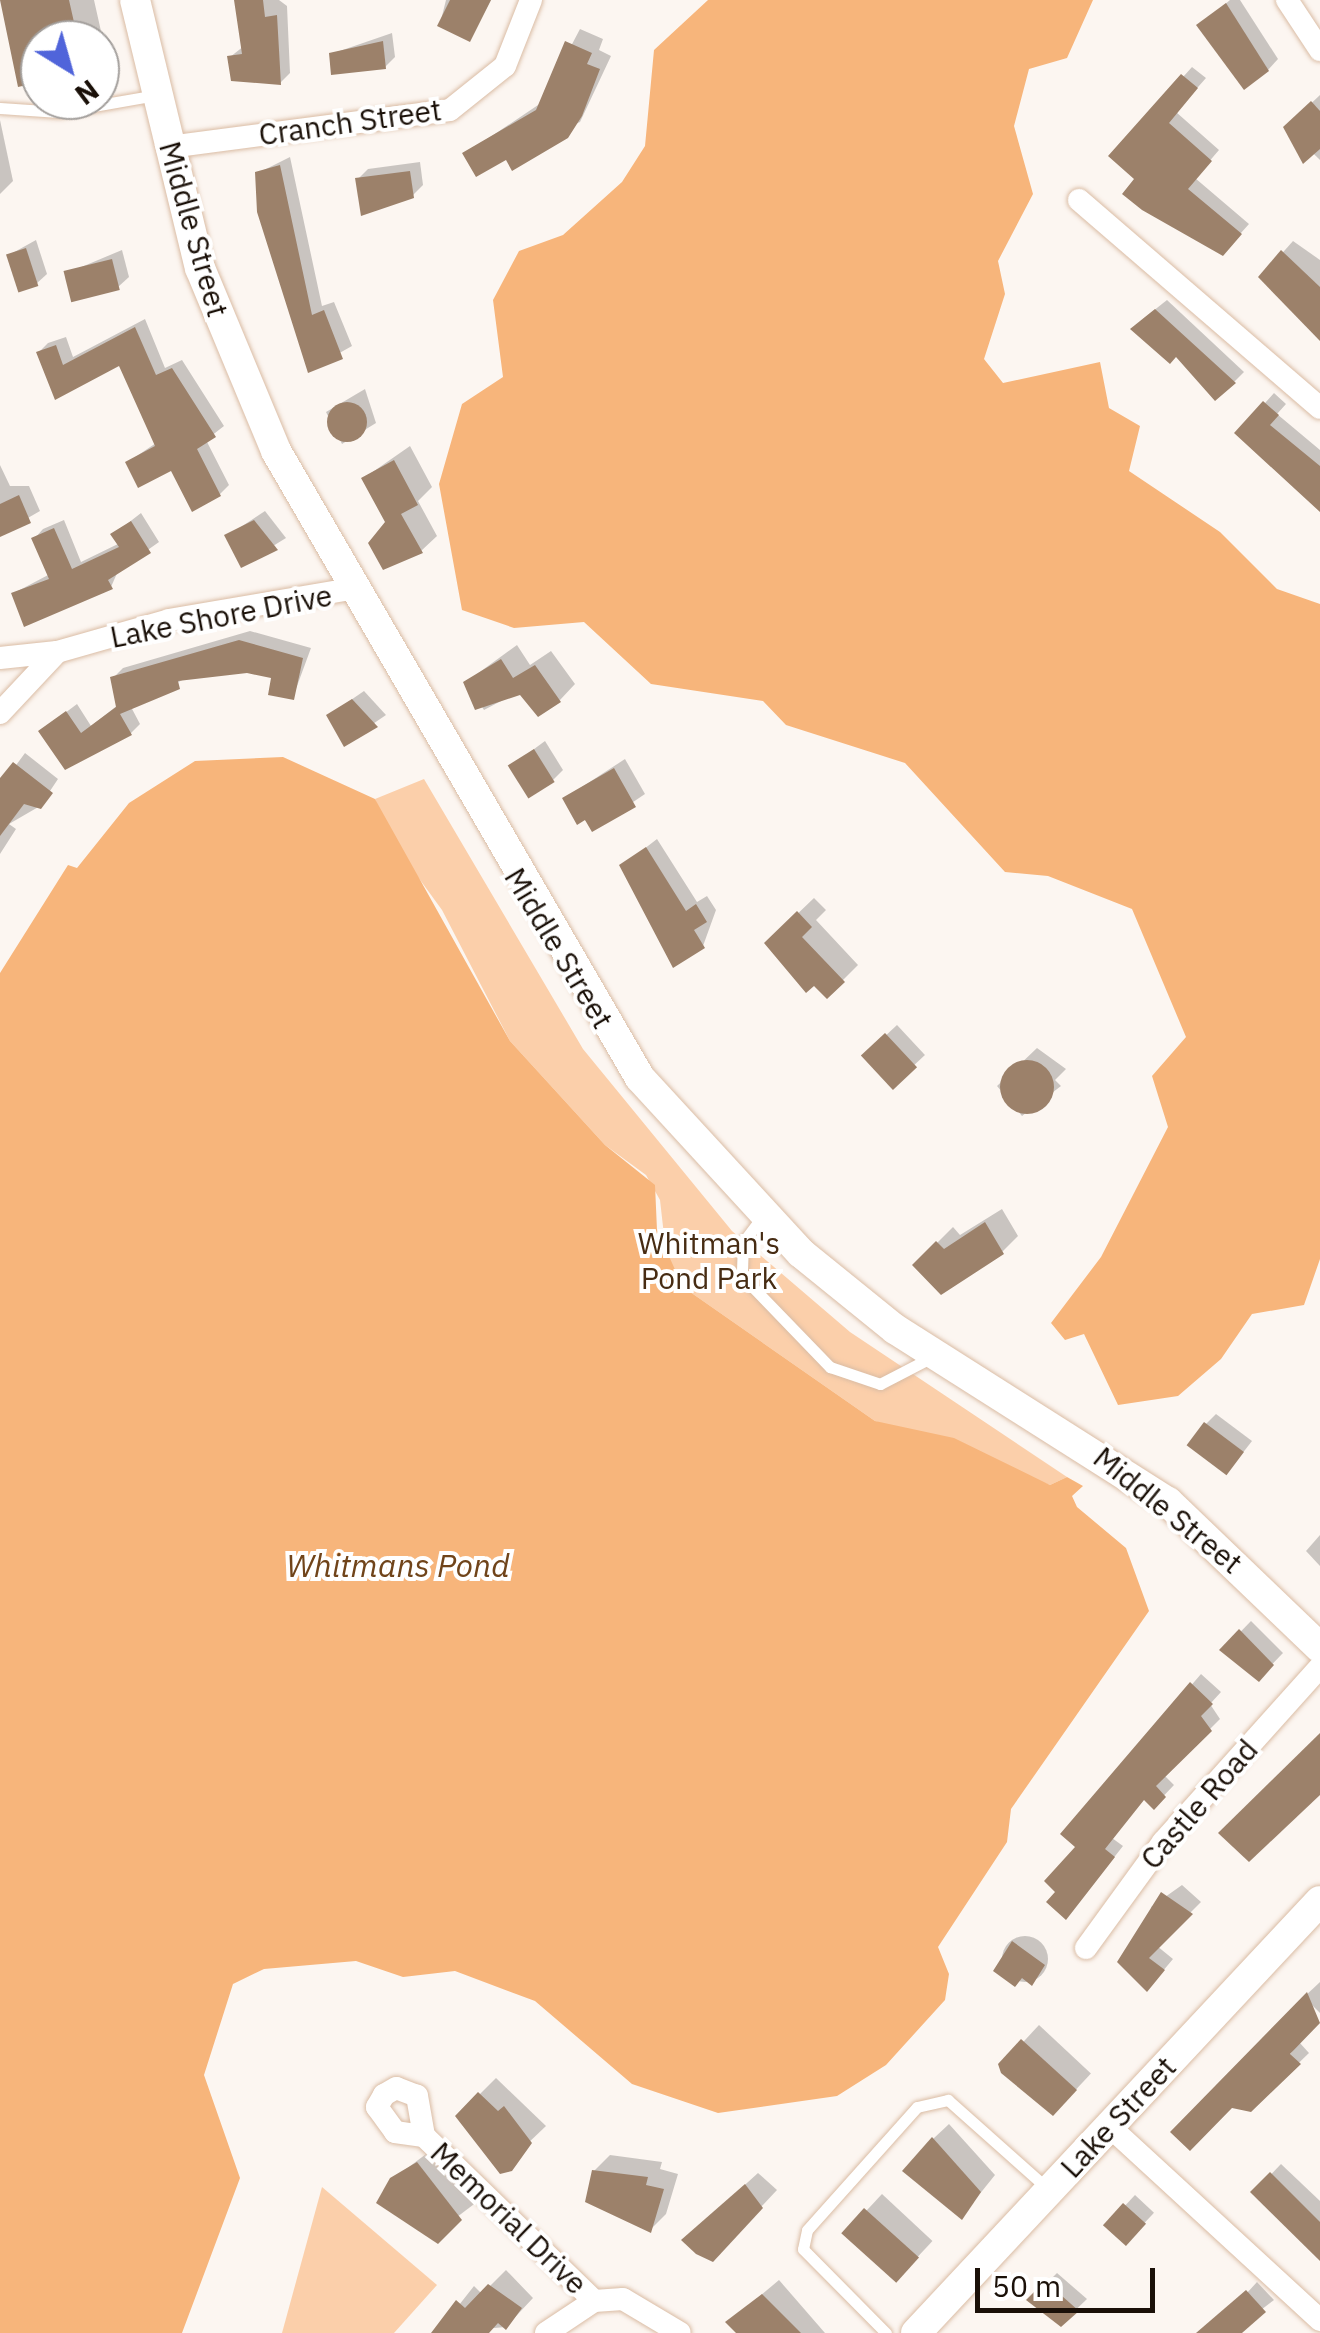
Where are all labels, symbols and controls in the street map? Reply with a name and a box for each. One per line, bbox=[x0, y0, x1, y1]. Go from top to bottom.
north arrow bbox=[20, 20, 120, 120]
text: N bbox=[68, 72, 106, 114]
street label: Cranch Street bbox=[256, 91, 444, 153]
street label: Middle Street bbox=[152, 137, 236, 321]
street label: Lake Shore Drive bbox=[107, 577, 335, 655]
street label: Middle Street bbox=[497, 861, 621, 1035]
park label: Whitman's Pond Park bbox=[638, 1225, 780, 1296]
street label: Middle Street bbox=[1086, 1439, 1250, 1581]
water label: Whitmans Pond bbox=[286, 1546, 510, 1584]
street label: Castle Road bbox=[1133, 1732, 1265, 1876]
street label: Lake Street bbox=[1053, 2049, 1183, 2185]
street label: Memorial Drive bbox=[423, 2134, 595, 2302]
scale bar bbox=[980, 2248, 1160, 2310]
text: 50 m bbox=[992, 2266, 1061, 2305]

